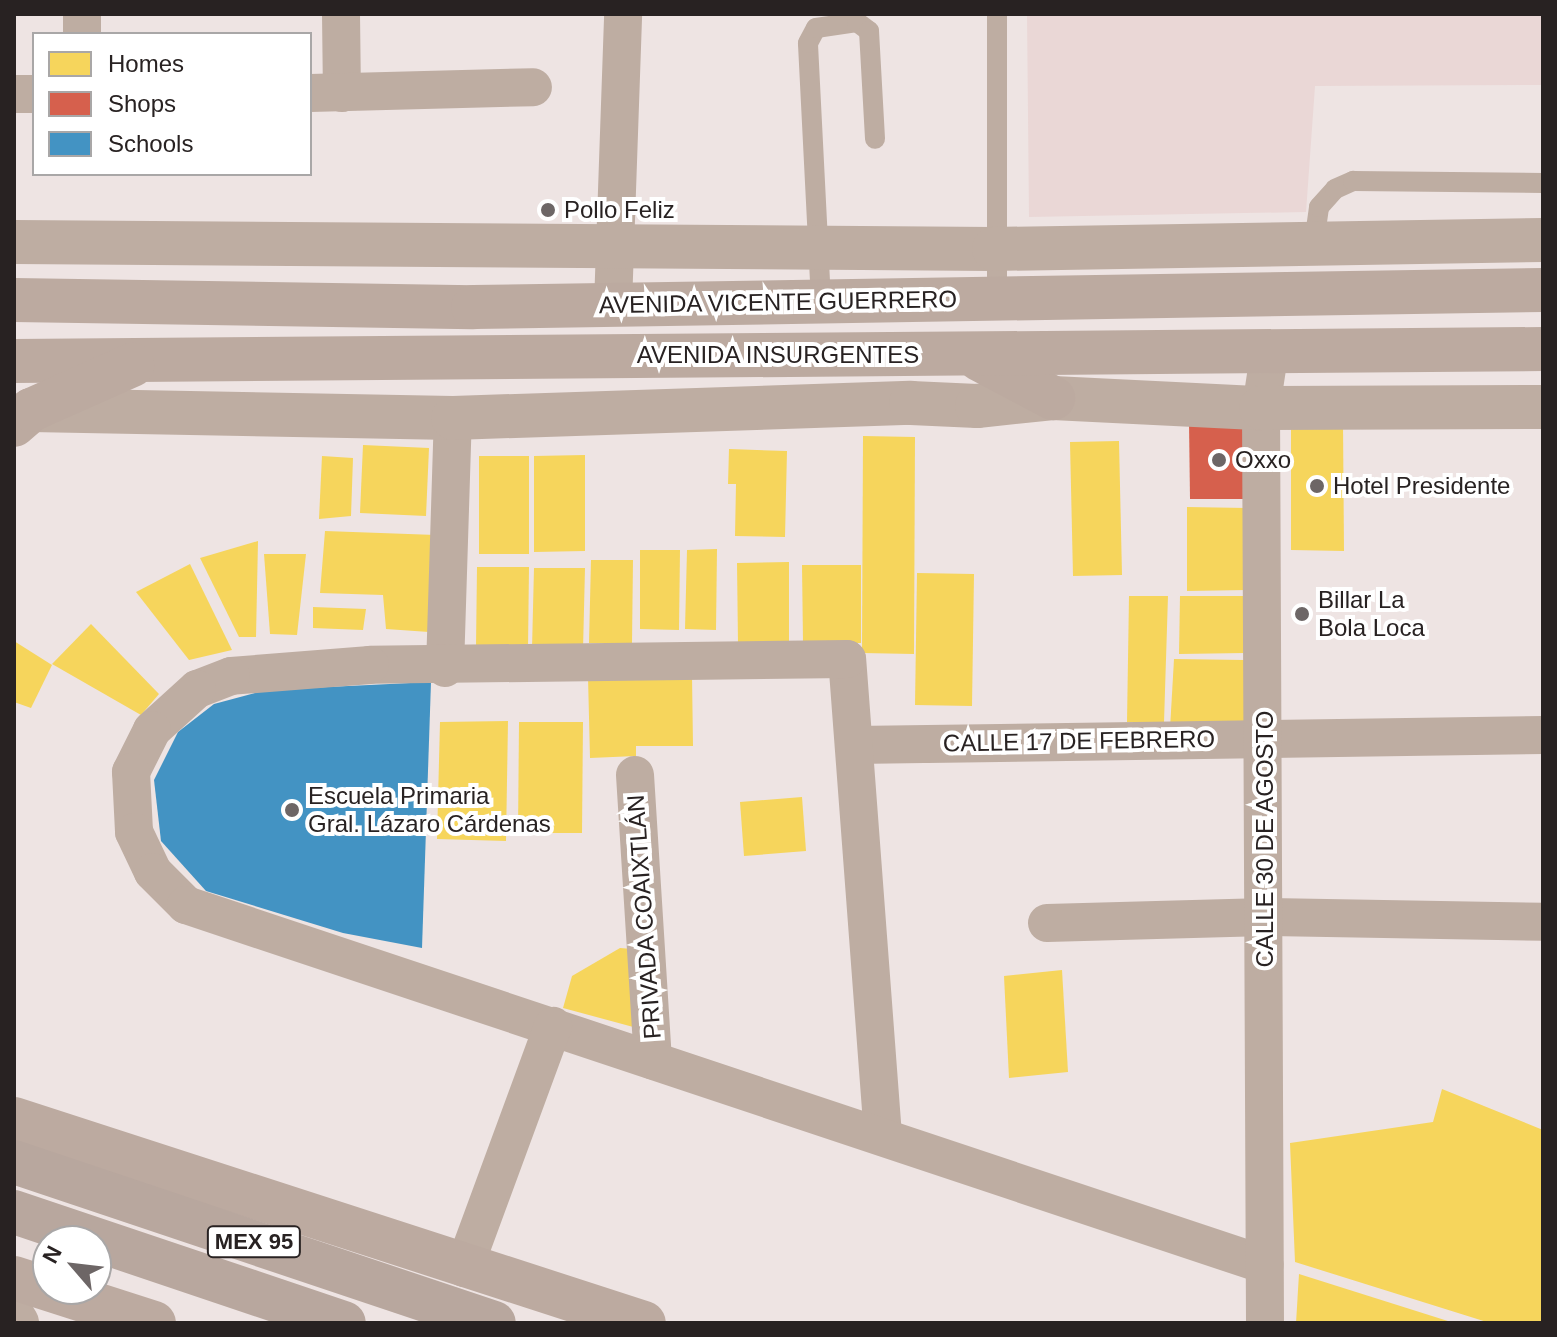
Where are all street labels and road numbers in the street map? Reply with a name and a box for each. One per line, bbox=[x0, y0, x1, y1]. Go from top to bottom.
street label: AVENIDA VICENTE GUERRERO bbox=[598, 284, 958, 320]
street label: AVENIDA INSURGENTES bbox=[636, 341, 920, 369]
street label: CALLE 30 DE AGOSTO bbox=[1251, 710, 1279, 968]
street label: CALLE 17 DE FEBRERO bbox=[943, 724, 1215, 758]
street label: PRIVADA COAIXTLÁN bbox=[621, 793, 667, 1041]
road number: MEX 95 bbox=[206, 1224, 302, 1260]

